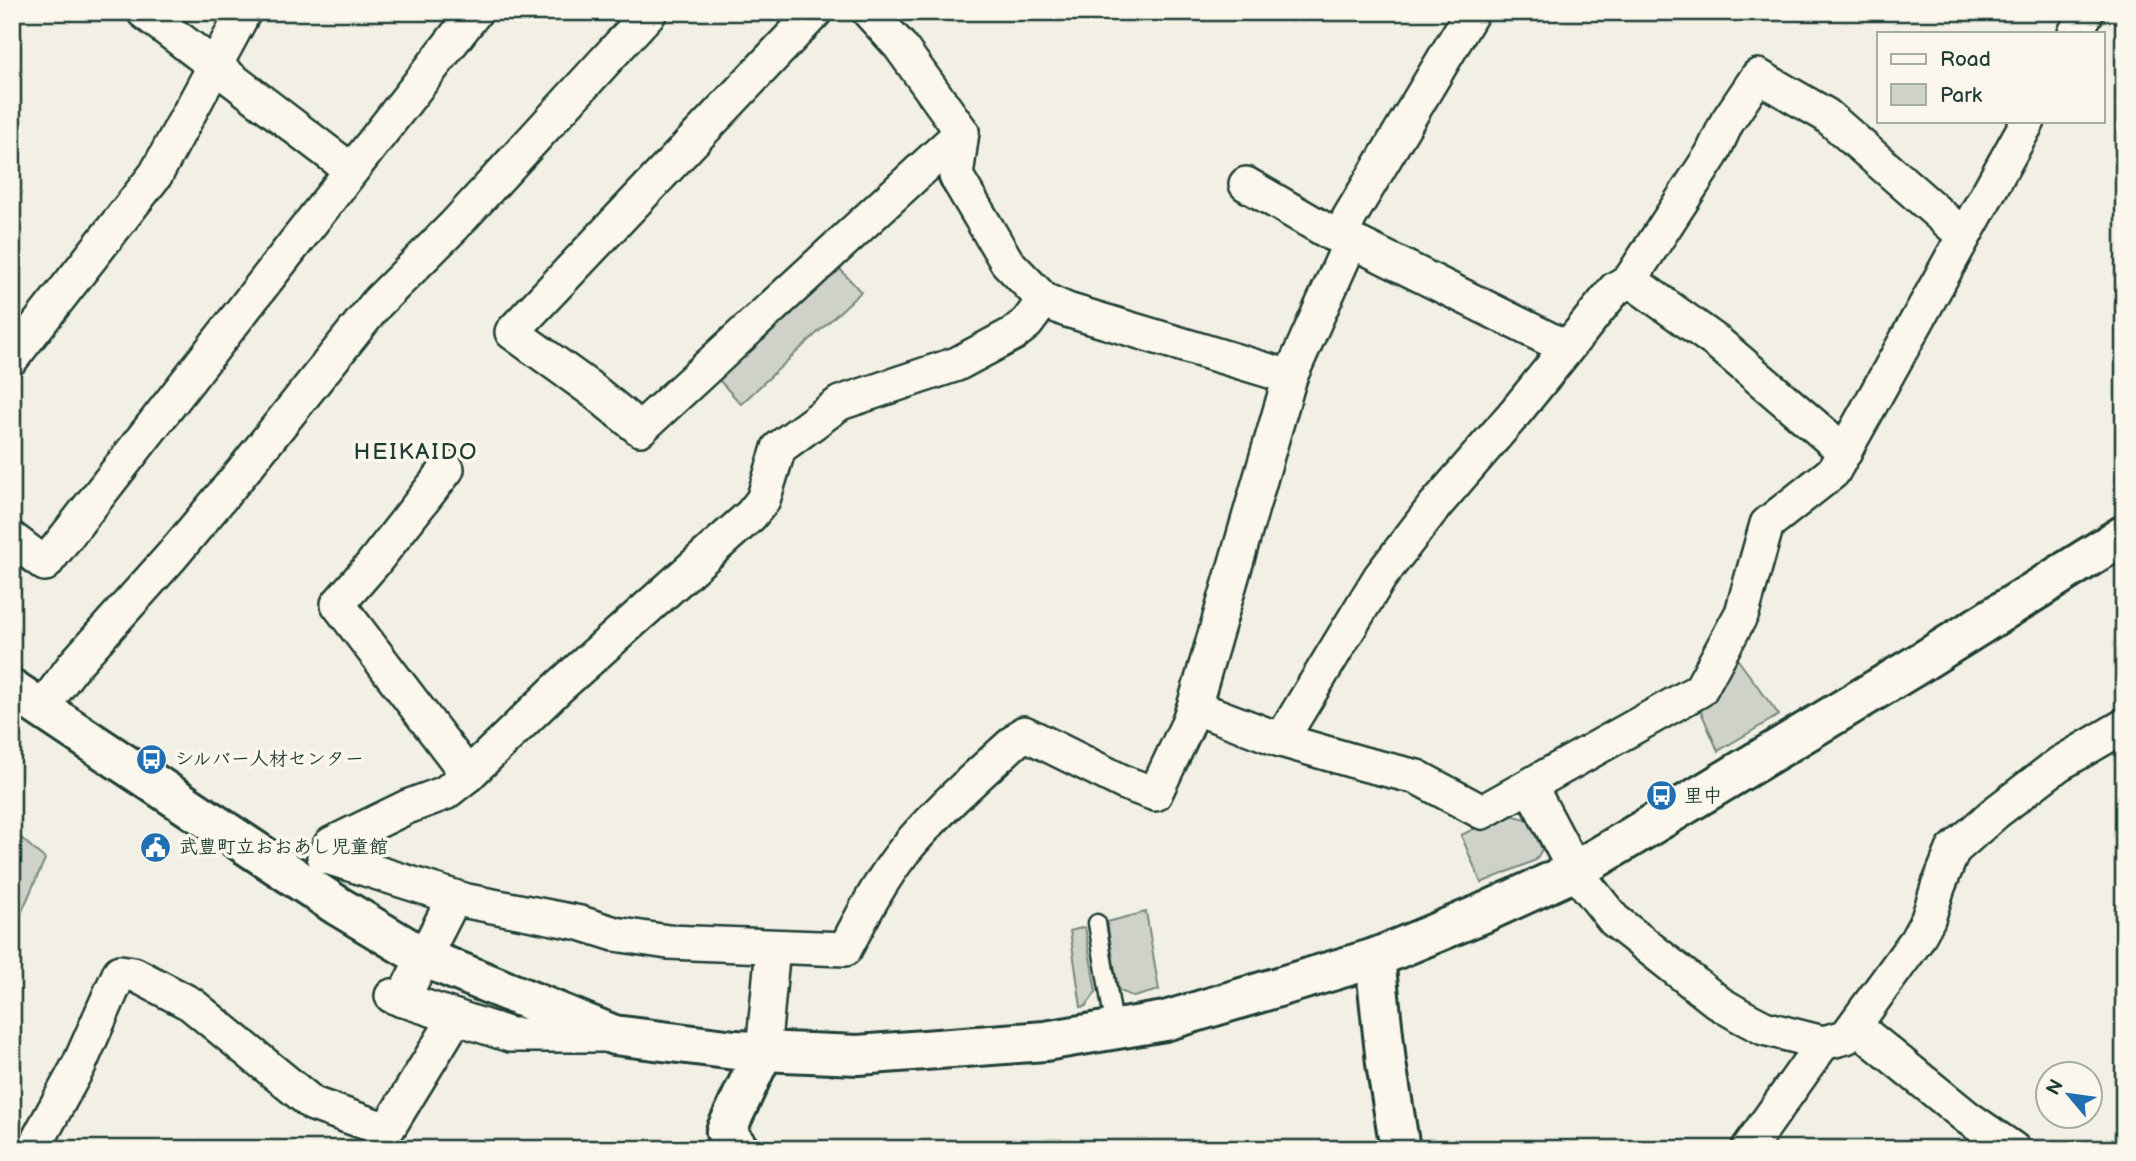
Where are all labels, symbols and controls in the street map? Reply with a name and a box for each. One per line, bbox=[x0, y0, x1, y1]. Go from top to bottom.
legend bbox=[1877, 32, 2104, 122]
text: Road bbox=[1940, 47, 1991, 72]
text: Park bbox=[1940, 83, 1983, 108]
district label: HEIKAIDO bbox=[353, 438, 479, 466]
bus stop icon: シルバー人材センター bbox=[135, 742, 169, 776]
place label: シルバー人材センター bbox=[175, 748, 364, 771]
bus stop icon: 里中 bbox=[1644, 779, 1678, 813]
place label: 里中 bbox=[1684, 785, 1722, 808]
public building icon: 武豊町立おおあし児童館 bbox=[139, 830, 173, 864]
place label: 武豊町立おおあし児童館 bbox=[179, 836, 388, 859]
north arrow bbox=[2035, 1060, 2104, 1130]
text: N bbox=[2042, 1076, 2069, 1099]

